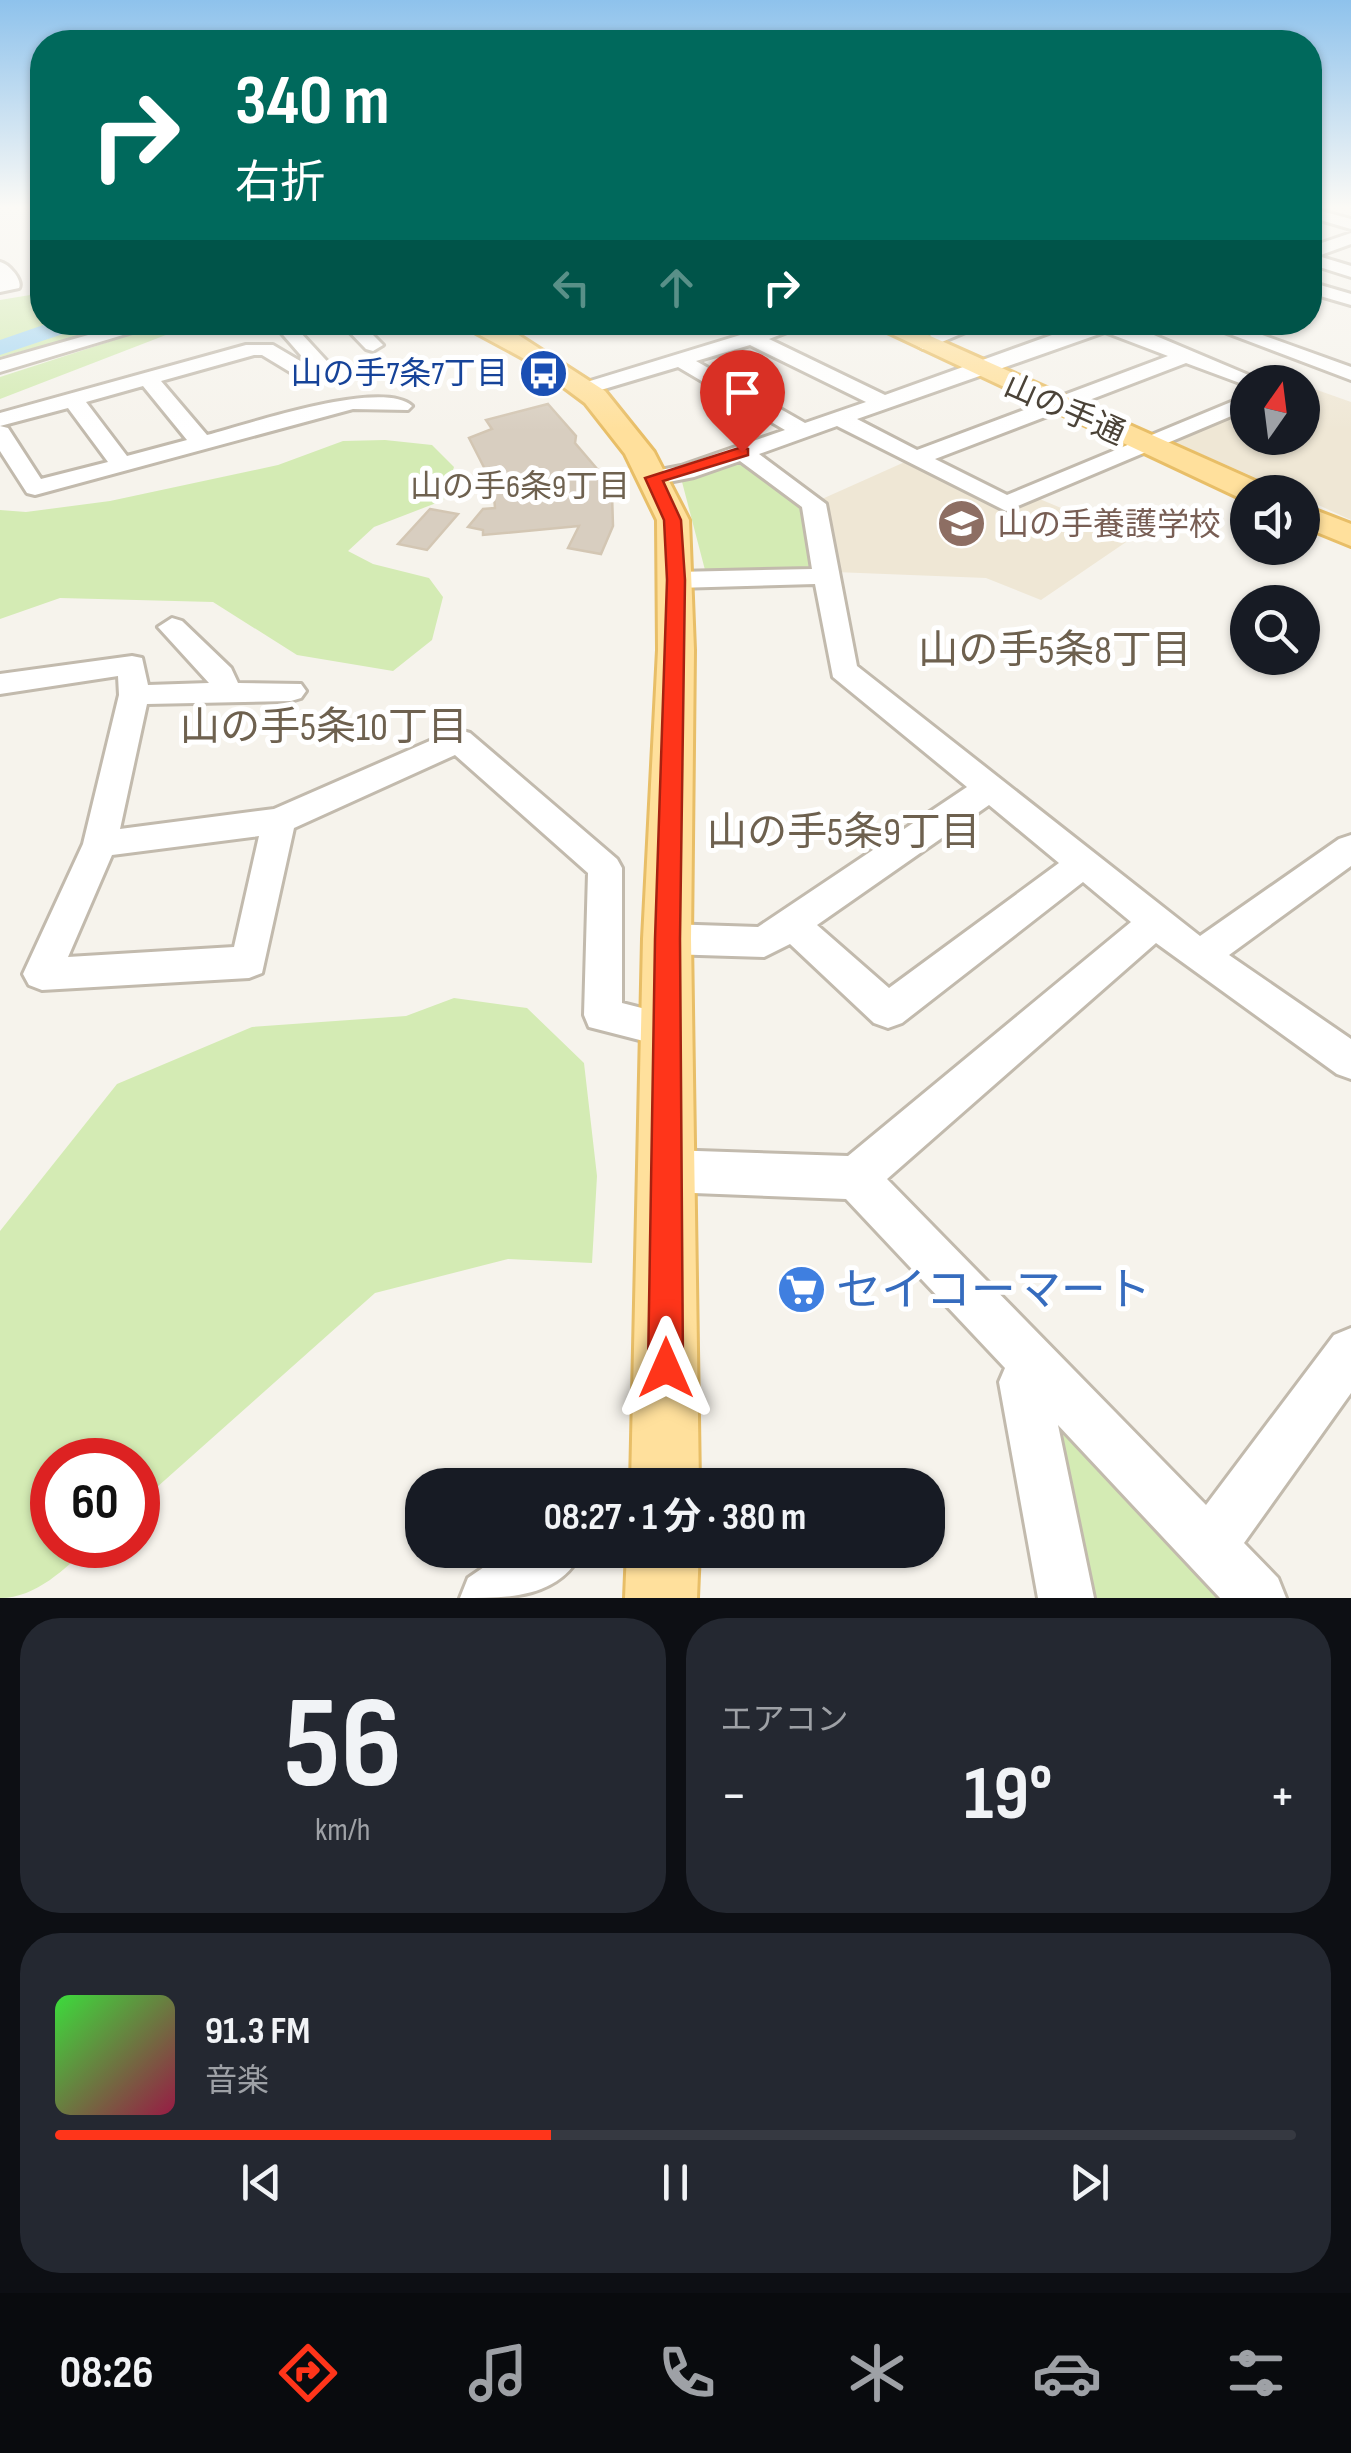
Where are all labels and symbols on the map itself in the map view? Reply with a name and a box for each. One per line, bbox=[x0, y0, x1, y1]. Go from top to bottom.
bus stop icon: 山の手7条7丁目 bbox=[517, 347, 569, 399]
pin bbox=[700, 350, 785, 453]
place label: 山の手7条7丁目 bbox=[290, 355, 508, 394]
north arrow bbox=[1230, 365, 1320, 455]
street label: 山の手通 bbox=[998, 367, 1131, 454]
district label: 山の手6条9丁目 bbox=[410, 468, 630, 507]
school or university icon: 山の手養護学校 bbox=[936, 498, 988, 550]
place label: 山の手養護学校 bbox=[997, 506, 1221, 545]
district label: 山の手5条8丁目 bbox=[918, 627, 1192, 675]
district label: 山の手5条10丁目 bbox=[180, 704, 468, 752]
district label: 山の手5条9丁目 bbox=[707, 809, 981, 857]
supermarket icon: セイコーマート bbox=[775, 1263, 827, 1315]
place label: セイコーマート bbox=[836, 1264, 1151, 1319]
position arrow bbox=[614, 1316, 718, 1420]
speed limit sign: 60 bbox=[30, 1438, 160, 1568]

